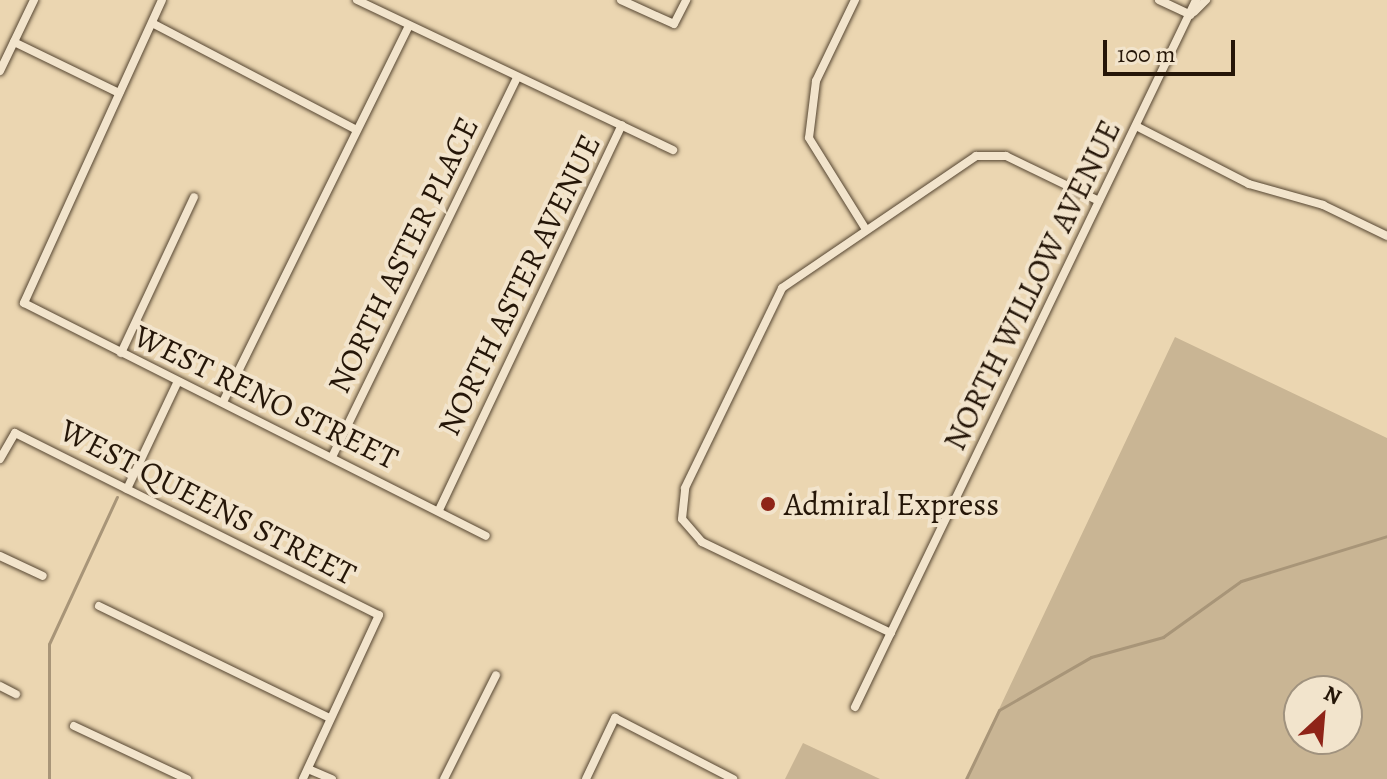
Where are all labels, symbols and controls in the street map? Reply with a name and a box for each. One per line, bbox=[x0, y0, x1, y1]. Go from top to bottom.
scale bar bbox=[1107, 24, 1239, 74]
text: 100 m bbox=[1117, 38, 1176, 70]
street label: NORTH ASTER PLACE bbox=[319, 111, 487, 399]
street label: NORTH WILLOW AVENUE bbox=[935, 114, 1129, 456]
street label: NORTH ASTER AVENUE bbox=[429, 128, 609, 442]
street label: WEST RENO STREET bbox=[128, 316, 404, 478]
street label: WEST QUEENS STREET bbox=[54, 411, 362, 593]
place label: Admiral Express bbox=[784, 485, 999, 523]
marker: Admiral Express bbox=[759, 495, 777, 513]
north arrow bbox=[1283, 675, 1363, 755]
text: N bbox=[1319, 678, 1346, 712]

